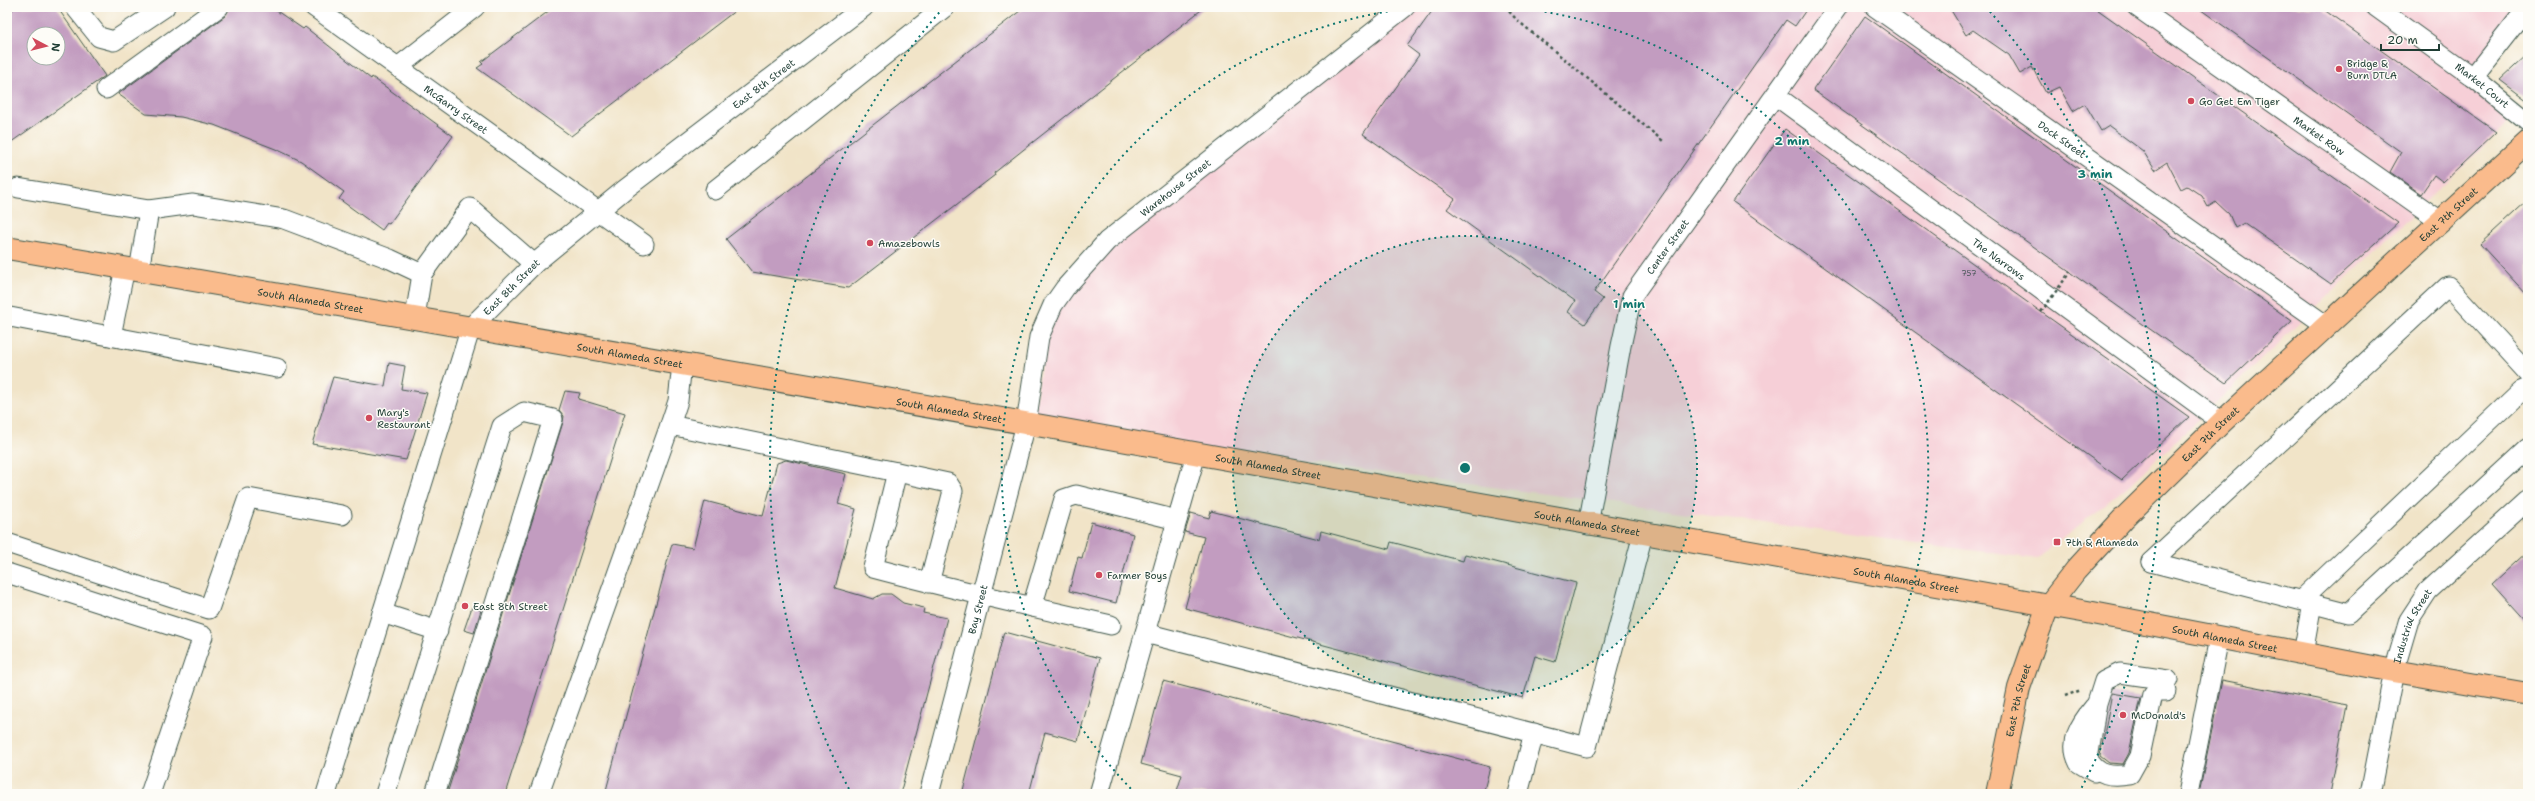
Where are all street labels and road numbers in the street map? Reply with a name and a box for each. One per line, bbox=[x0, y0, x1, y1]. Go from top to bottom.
street label: East 8th Street bbox=[730, 56, 798, 112]
street label: Market Court bbox=[2452, 60, 2512, 111]
street label: McGarry Street bbox=[421, 82, 490, 137]
street label: Market Row bbox=[2291, 113, 2348, 159]
street label: Dock Street bbox=[2035, 118, 2088, 161]
street label: Warehouse Street bbox=[1138, 156, 1213, 220]
street label: East 7th Street bbox=[2417, 184, 2481, 245]
street label: Center Street bbox=[1644, 217, 1692, 277]
street label: The Narrows bbox=[1969, 236, 2028, 283]
street label: East 8th Street bbox=[481, 256, 543, 318]
street label: South Alameda Street bbox=[257, 285, 364, 316]
street label: South Alameda Street bbox=[576, 340, 684, 371]
street label: South Alameda Street bbox=[895, 395, 1003, 426]
street label: East 7th Street bbox=[2179, 404, 2242, 465]
street label: South Alameda Street bbox=[1214, 451, 1322, 482]
street label: South Alameda Street bbox=[1533, 508, 1641, 539]
street label: South Alameda Street bbox=[1852, 564, 1960, 596]
street label: Bay Street bbox=[965, 583, 991, 635]
street label: Industrial Street bbox=[2390, 586, 2435, 665]
street label: South Alameda Street bbox=[2171, 622, 2279, 655]
street label: East 7th Street bbox=[2003, 662, 2034, 738]

